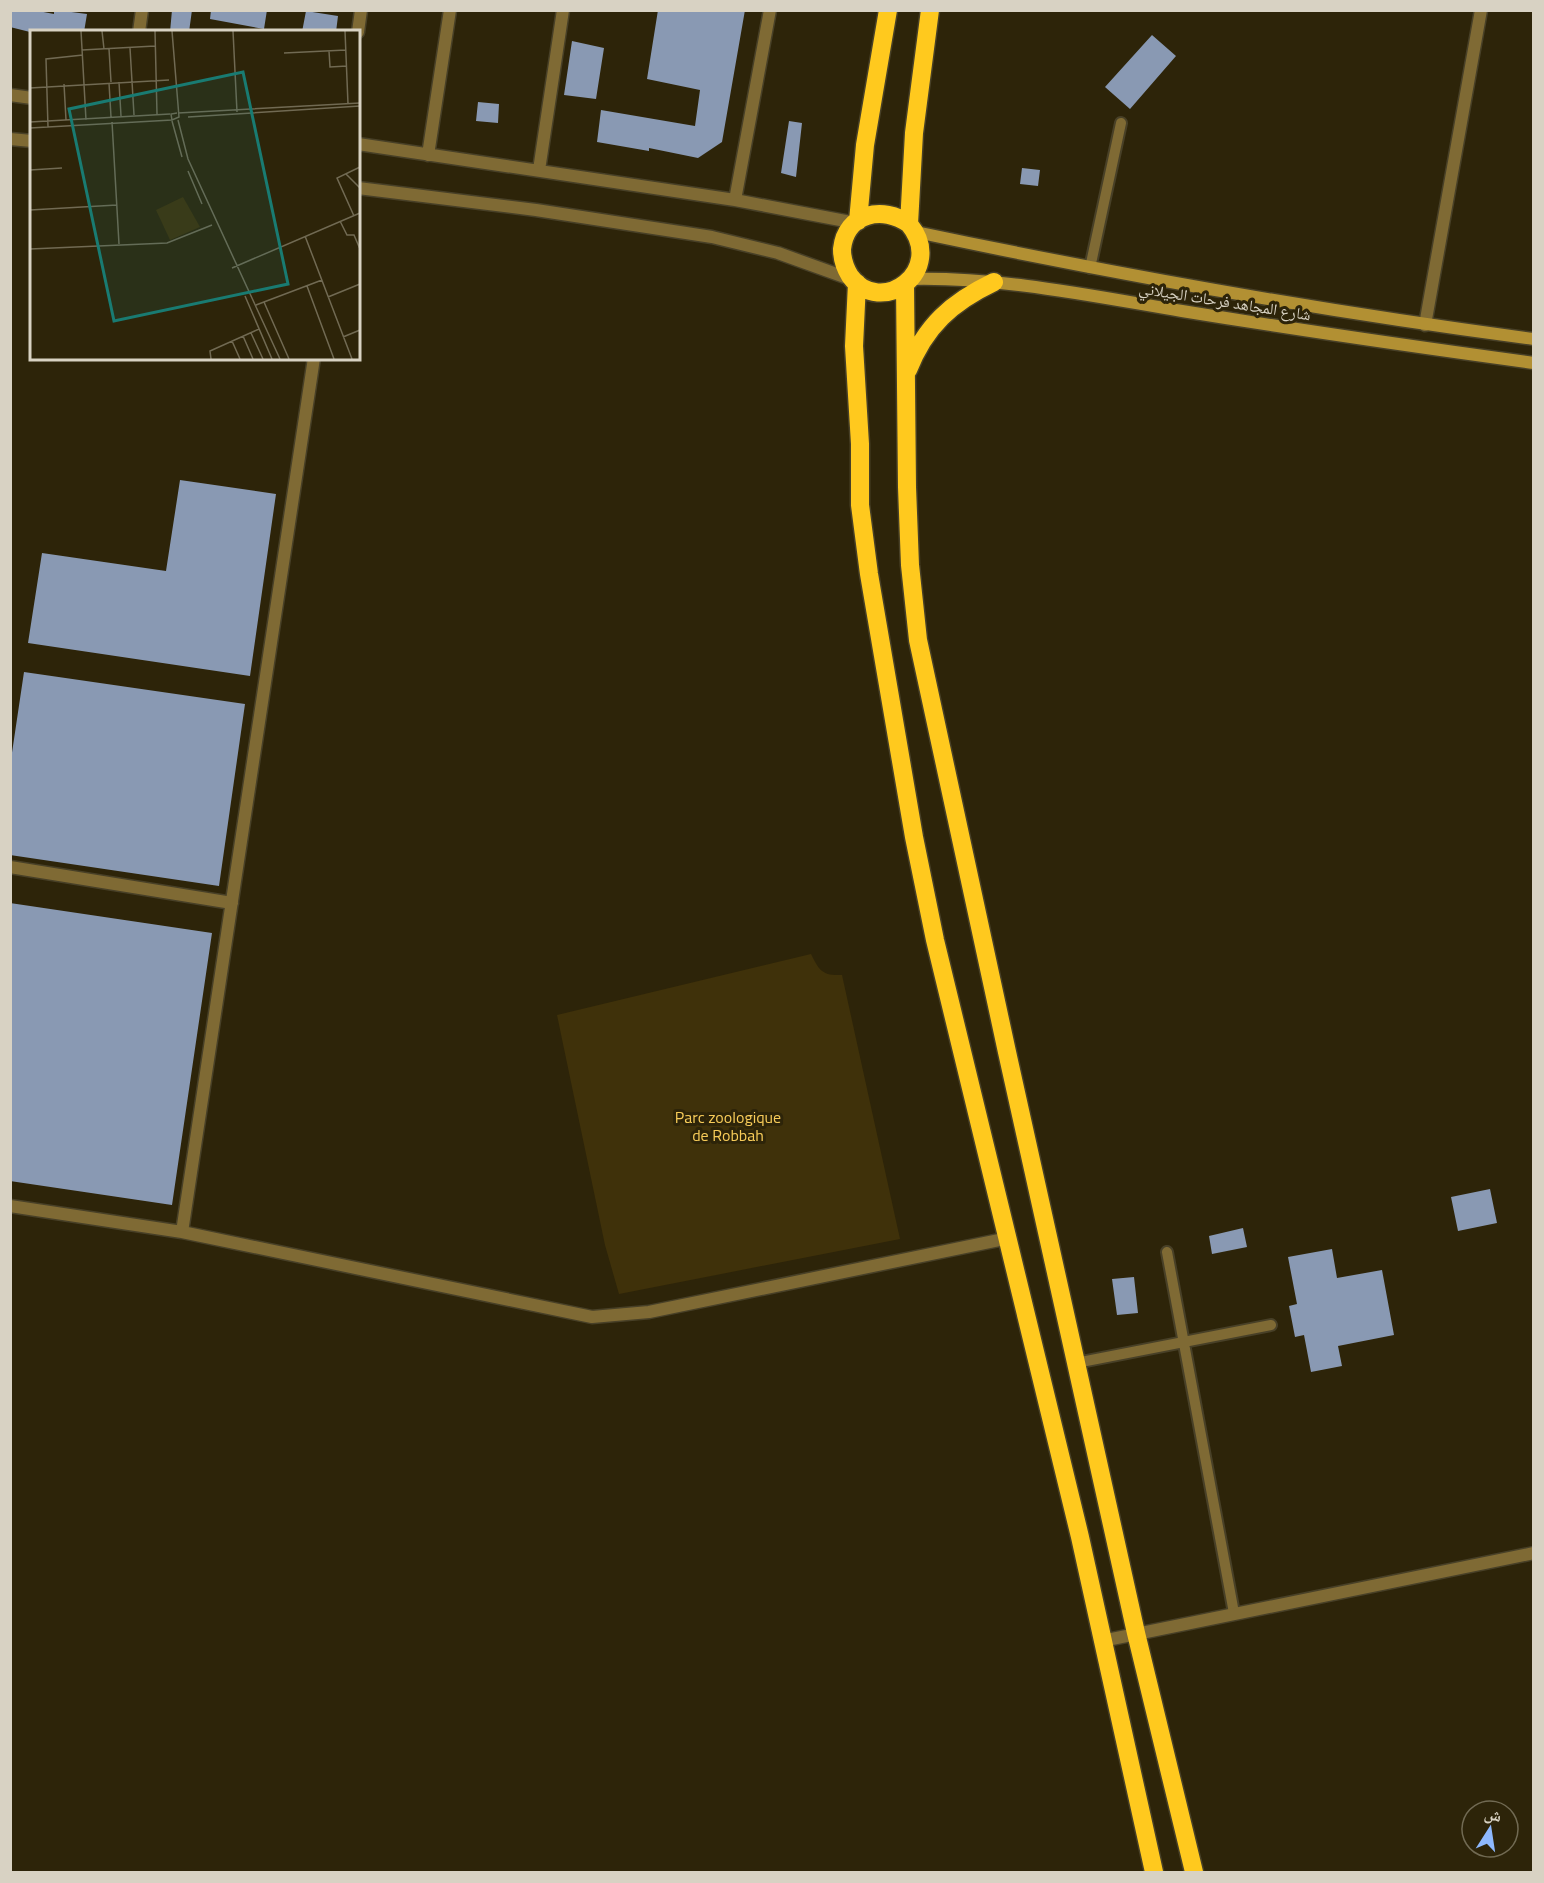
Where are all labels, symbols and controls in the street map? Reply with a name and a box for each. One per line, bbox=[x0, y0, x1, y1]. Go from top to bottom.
inset map bbox=[30, 30, 360, 360]
street label: شارع المجاهد فرحات الجيلاني bbox=[1137, 276, 1313, 327]
park label: Parc zoologique de Robbah bbox=[675, 1105, 781, 1147]
north arrow bbox=[1460, 1799, 1520, 1859]
text: ش bbox=[1482, 1801, 1504, 1828]

